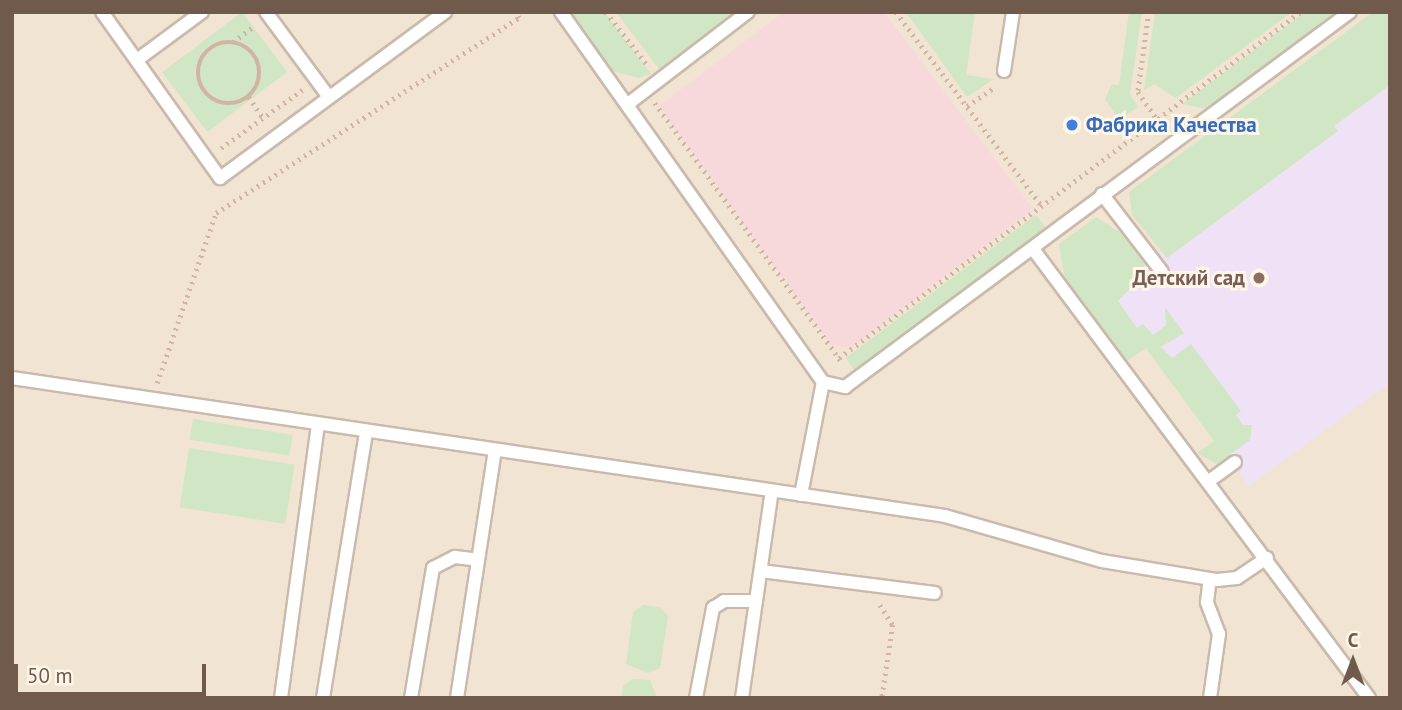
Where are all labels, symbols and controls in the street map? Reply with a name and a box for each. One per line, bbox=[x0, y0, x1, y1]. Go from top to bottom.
place label: Фабрика Качества bbox=[1086, 112, 1257, 138]
marker: Фабрика Качества bbox=[1064, 117, 1080, 133]
place label: Детский сад bbox=[1133, 265, 1245, 291]
marker: Детский сад bbox=[1251, 270, 1267, 286]
north arrow bbox=[1318, 626, 1388, 696]
text: С bbox=[1348, 628, 1358, 652]
scale bar bbox=[18, 650, 210, 694]
text: 50 m bbox=[27, 662, 73, 689]

